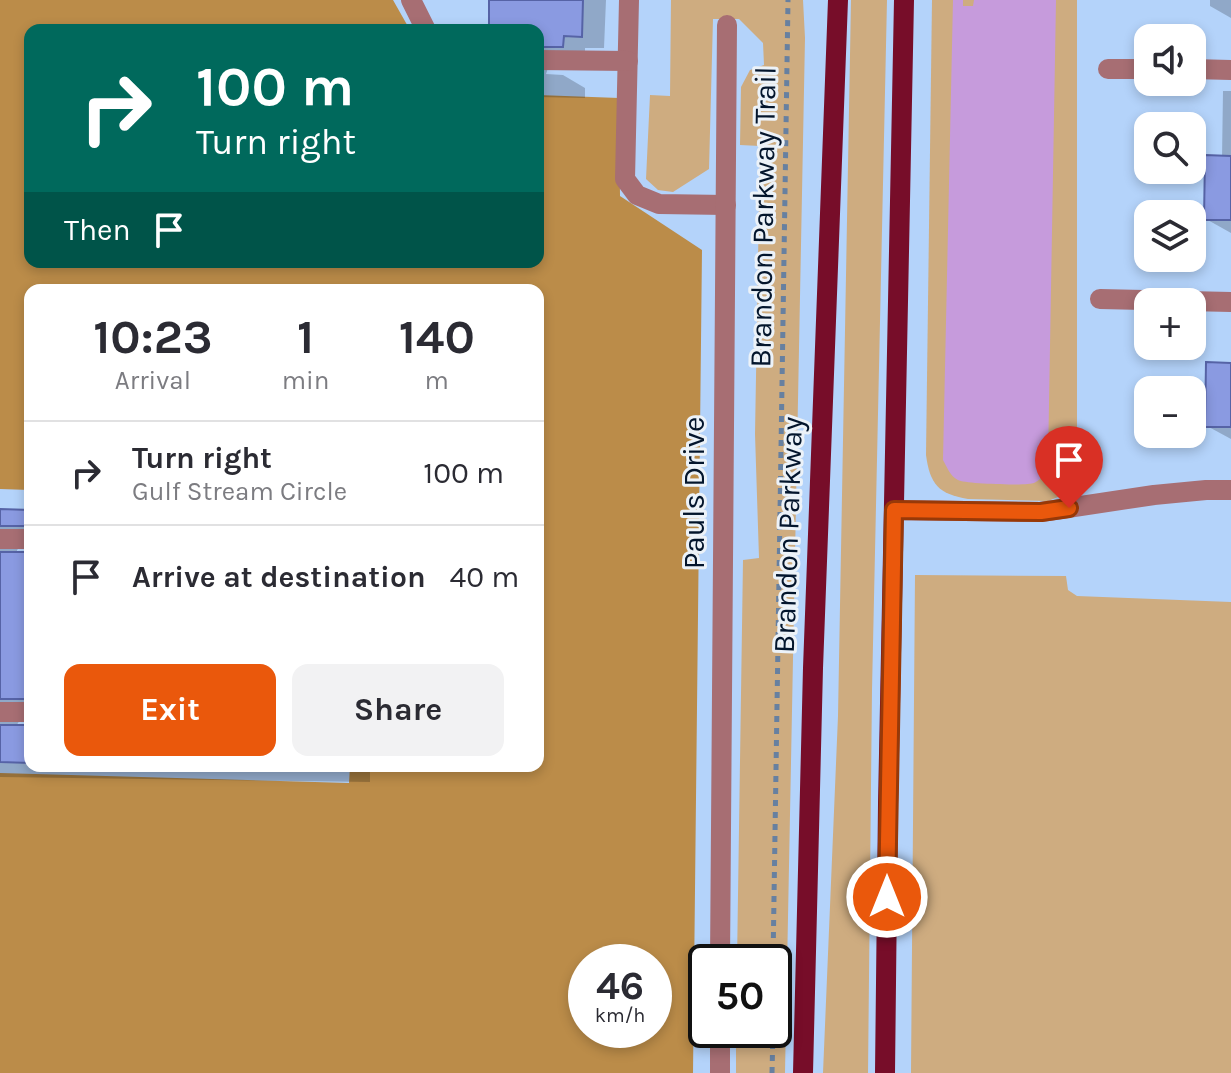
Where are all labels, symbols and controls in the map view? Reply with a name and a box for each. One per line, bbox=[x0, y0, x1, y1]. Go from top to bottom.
map controls bbox=[1134, 24, 1206, 448]
button: sound bbox=[1134, 24, 1206, 96]
text: 100 m bbox=[196, 54, 354, 119]
icon: right bbox=[64, 56, 168, 160]
street label: Brandon Parkway Trail bbox=[742, 66, 784, 368]
button: search bbox=[1134, 112, 1206, 184]
text: Turn right bbox=[196, 121, 356, 163]
button: layers bbox=[1134, 200, 1206, 272]
icon: arrive bbox=[147, 208, 191, 252]
text: Then bbox=[64, 212, 131, 248]
button: + bbox=[1134, 288, 1206, 360]
text: 10:23 bbox=[93, 309, 213, 365]
text: 1 bbox=[297, 309, 314, 365]
text: 140 bbox=[399, 309, 475, 365]
text: Arrival bbox=[115, 365, 191, 396]
text: min bbox=[282, 365, 330, 396]
text: m bbox=[425, 365, 449, 396]
button: − bbox=[1134, 376, 1206, 448]
street label: Brandon Parkway bbox=[766, 416, 810, 654]
street label: Pauls Drive bbox=[676, 417, 712, 569]
pin bbox=[1035, 426, 1103, 508]
icon: arrive bbox=[1047, 438, 1091, 482]
text: Turn right bbox=[132, 440, 272, 476]
icon: right bbox=[64, 451, 108, 495]
text: 100 m bbox=[423, 455, 504, 491]
text: Gulf Stream Circle bbox=[132, 476, 347, 507]
icon: arrive bbox=[64, 555, 108, 599]
text: Arrive at destination bbox=[132, 559, 426, 595]
text: 40 m bbox=[450, 559, 519, 595]
button: Exit bbox=[64, 664, 276, 756]
button: Share bbox=[292, 664, 504, 756]
position arrow bbox=[845, 855, 929, 939]
speed limit sign: 50 bbox=[688, 944, 792, 1048]
text: 46 bbox=[596, 962, 644, 1009]
text: km/h bbox=[595, 1004, 645, 1027]

